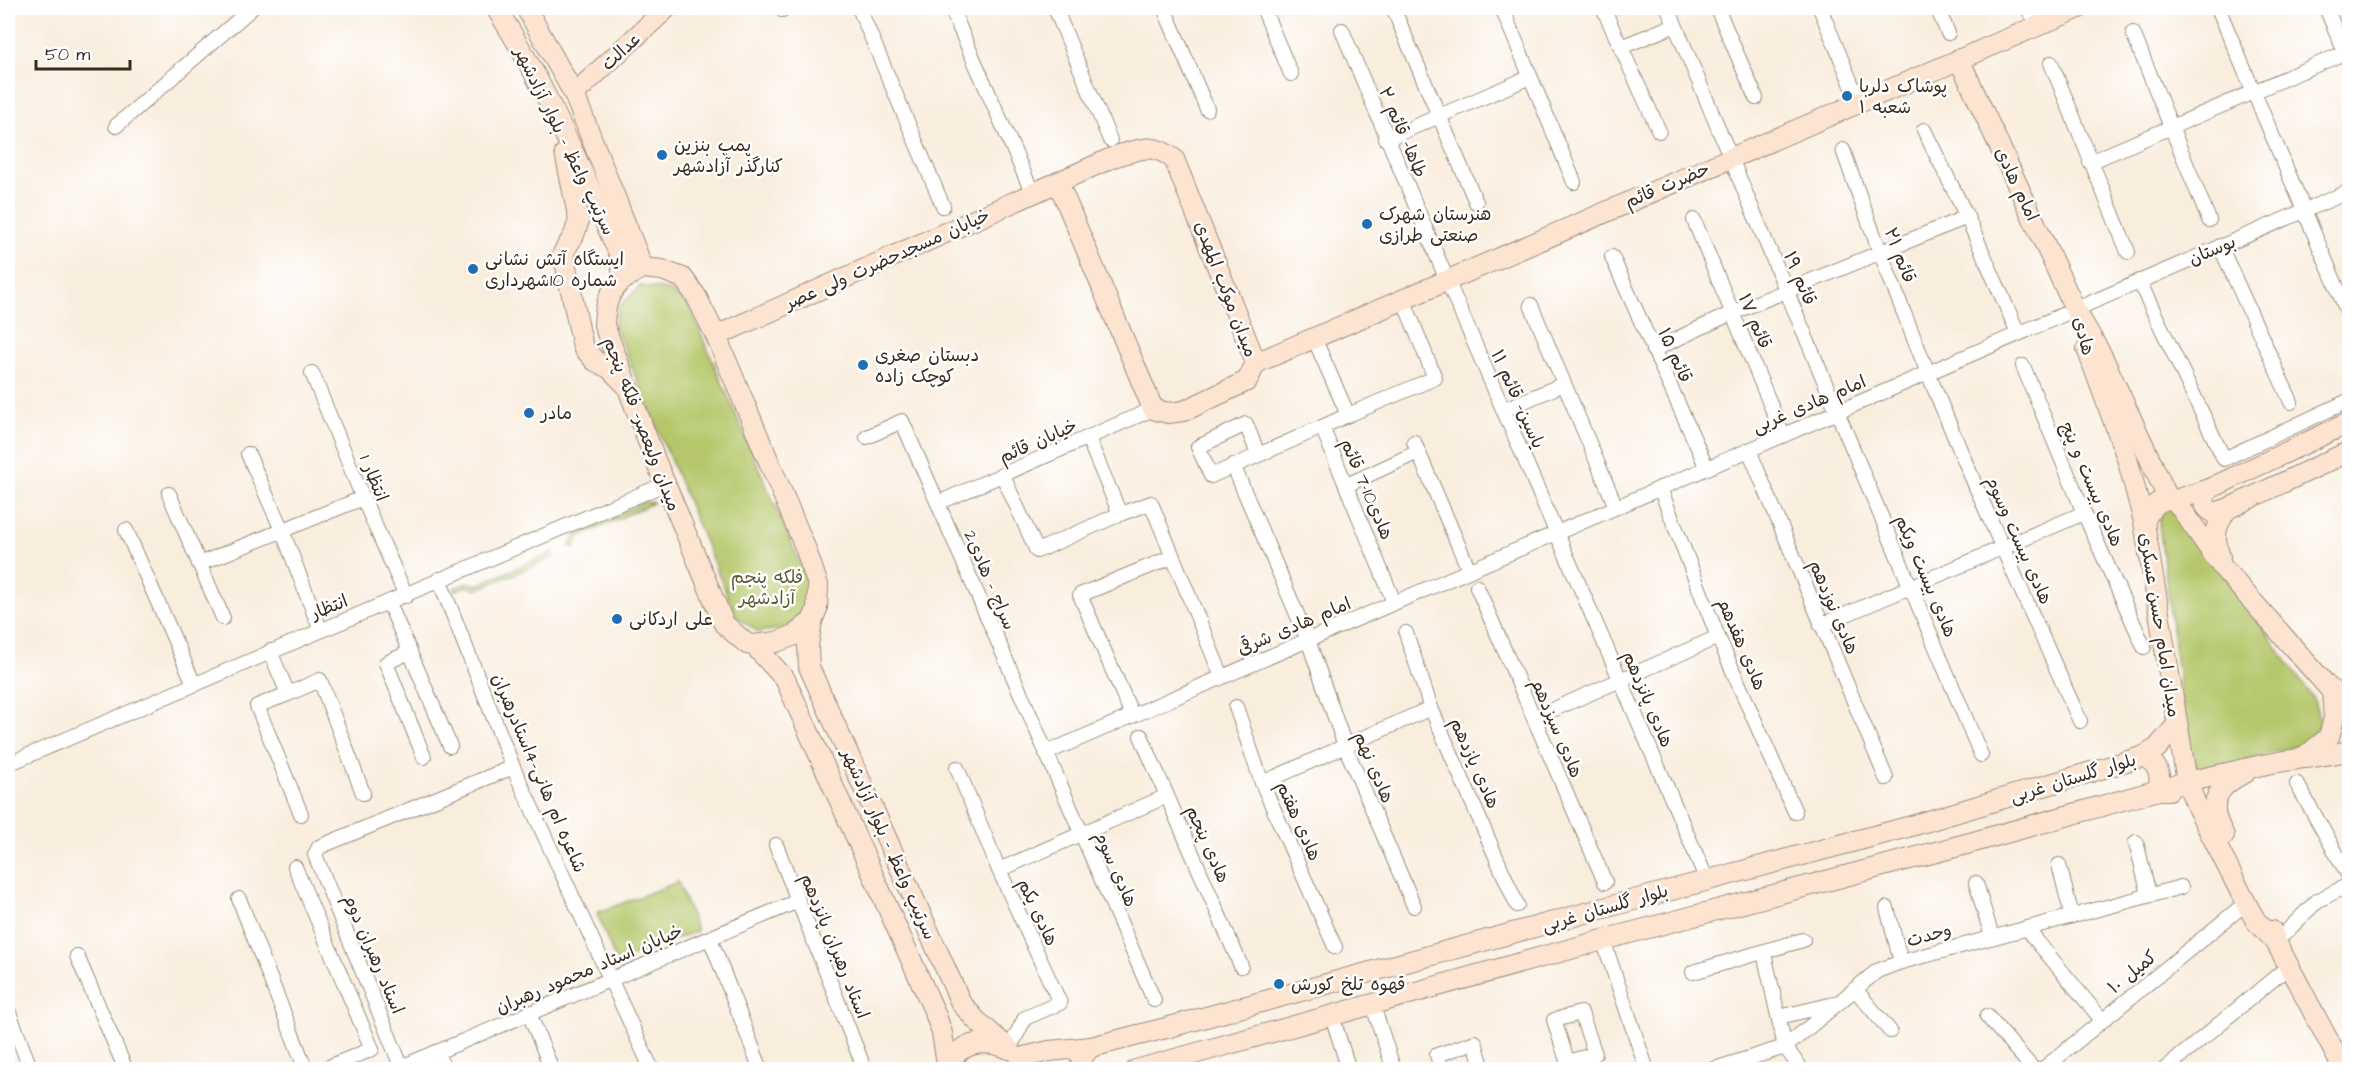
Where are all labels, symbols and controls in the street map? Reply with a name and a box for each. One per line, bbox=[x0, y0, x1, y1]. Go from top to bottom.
street label: عدالت bbox=[596, 26, 647, 76]
scale bar bbox=[36, 33, 130, 71]
street label: سرتیپ واعظ - بلوار آزادشهر bbox=[507, 41, 621, 240]
text: 50 m bbox=[45, 42, 90, 67]
place label: پوشاک دلربا شعبه ۱ bbox=[1859, 74, 1947, 120]
street label: طاها- قائم ۲ bbox=[1371, 83, 1433, 182]
marker: پوشاک دلربا شعبه ۱ bbox=[1840, 89, 1854, 103]
place label: پمپ بنزین کنارگذر آزادشهر bbox=[672, 133, 783, 179]
street label: امام هادی bbox=[1988, 143, 2045, 226]
marker: پمپ بنزین کنارگذر آزادشهر bbox=[655, 148, 669, 162]
street label: حضرت قائم bbox=[1621, 156, 1714, 215]
place label: هنرستان شهرک صنعتی طرازی bbox=[1379, 202, 1491, 248]
street label: خیابان مسجدحضرت ولی عصر bbox=[779, 203, 994, 317]
marker: هنرستان شهرک صنعتی طرازی bbox=[1360, 217, 1374, 231]
street label: میدان موکب المهدی bbox=[1188, 218, 1263, 361]
street label: قائم ۲۱ bbox=[1877, 224, 1921, 287]
street label: بوستان bbox=[2185, 229, 2240, 272]
place label: ایستگاه آتش نشانی شماره 10شهرداری bbox=[485, 247, 624, 293]
street label: قائم ۱۹ bbox=[1776, 247, 1822, 309]
marker: ایستگاه آتش نشانی شماره 10شهرداری bbox=[466, 262, 480, 276]
street label: قائم ۱۷ bbox=[1731, 290, 1777, 353]
street label: هادی bbox=[2066, 314, 2101, 358]
street label: قائم ۱۵ bbox=[1651, 324, 1698, 387]
street label: میدان ولیعصر- فلکه پنجم bbox=[596, 334, 686, 515]
place label: دبستان صغری کوچک زاده bbox=[875, 343, 979, 389]
street label: یاسین- قائم ۱۱ bbox=[1484, 346, 1551, 453]
marker: دبستان صغری کوچک زاده bbox=[856, 358, 870, 372]
street label: امام هادی غربی bbox=[1748, 369, 1870, 441]
place label: مادر bbox=[539, 401, 572, 426]
marker: مادر bbox=[522, 406, 536, 420]
street label: خیابان قائم bbox=[995, 413, 1082, 471]
street label: هادی بیست و پنج bbox=[2054, 418, 2129, 550]
street label: هادی10-7 قائم bbox=[1333, 435, 1399, 544]
street label: انتظار 1 bbox=[353, 451, 394, 505]
street label: هادی بیست وسوم bbox=[1978, 472, 2058, 609]
street label: هادی بیست ویکم bbox=[1888, 511, 1963, 642]
street label: سراج - هادی2 bbox=[957, 527, 1022, 634]
street label: میدان امام حسن عسکری bbox=[2132, 531, 2186, 719]
street label: هادی نوزدهم bbox=[1802, 556, 1865, 659]
park label: فلکه پنجم آزادشهر bbox=[731, 565, 803, 611]
street label: انتظار bbox=[306, 589, 352, 627]
street label: امام هادی شرقی bbox=[1233, 591, 1355, 663]
street label: هادی هفدهم bbox=[1710, 594, 1772, 695]
place label: علی اردکانی bbox=[629, 607, 713, 632]
marker: علی اردکانی bbox=[610, 612, 624, 626]
street label: هادی پانزدهم bbox=[1615, 647, 1679, 751]
street label: شاعره ام هانی-4استادرهبران bbox=[484, 670, 592, 877]
street label: هادی سیزدهم bbox=[1523, 675, 1589, 782]
street label: هادی یازدهم bbox=[1442, 714, 1506, 813]
street label: هادی نهم bbox=[1346, 728, 1400, 807]
street label: سرتیپ واعظ - بلوار آزادشهر bbox=[834, 743, 942, 944]
street label: بلوار گلستان غربی bbox=[2007, 747, 2139, 810]
street label: هادی هفتم bbox=[1269, 778, 1327, 865]
street label: هادی پنجم bbox=[1178, 802, 1236, 887]
street label: هادی سوم bbox=[1087, 827, 1143, 911]
street label: استاد رهبران پانزدهم bbox=[793, 870, 875, 1023]
street label: هادی یکم bbox=[1010, 875, 1064, 950]
street label: بلوار گلستان غربی bbox=[1539, 878, 1671, 938]
street label: استاد رهبران دوم bbox=[336, 890, 410, 1018]
street label: وحدت bbox=[1904, 918, 1954, 953]
street label: خیابان استاد محمود رهبران bbox=[492, 919, 686, 1020]
street label: کمیل ۱۰ bbox=[2102, 945, 2163, 1000]
place label: قهوه تلخ کورش bbox=[1291, 972, 1406, 997]
marker: قهوه تلخ کورش bbox=[1272, 977, 1286, 991]

